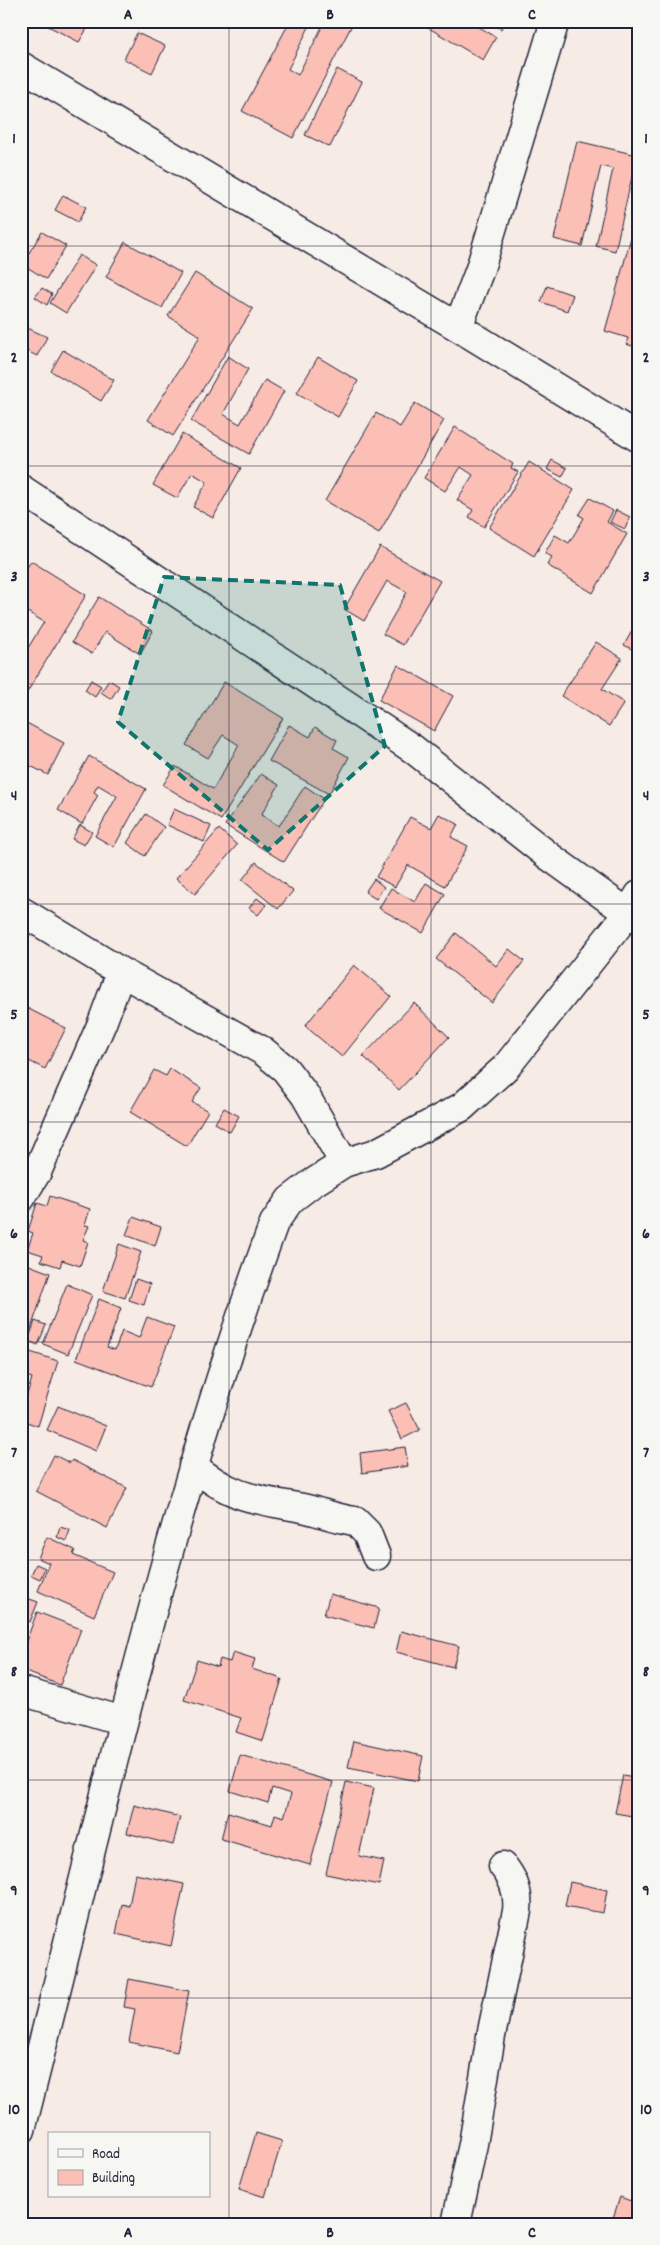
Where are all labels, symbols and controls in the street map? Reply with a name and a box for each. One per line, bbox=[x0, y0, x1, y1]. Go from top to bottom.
text: A bbox=[124, 4, 133, 27]
text: B bbox=[326, 4, 334, 27]
text: C bbox=[528, 4, 536, 27]
text: 1 bbox=[12, 128, 16, 151]
text: 1 bbox=[644, 128, 648, 151]
text: 2 bbox=[11, 347, 18, 370]
text: 2 bbox=[643, 347, 650, 370]
text: 3 bbox=[10, 566, 18, 589]
text: 3 bbox=[642, 566, 650, 589]
text: 4 bbox=[11, 785, 17, 808]
text: 4 bbox=[643, 785, 649, 808]
text: 5 bbox=[10, 1004, 18, 1027]
text: 5 bbox=[642, 1004, 650, 1027]
text: 6 bbox=[10, 1223, 18, 1246]
text: 6 bbox=[642, 1223, 650, 1246]
text: 7 bbox=[11, 1442, 17, 1465]
text: 7 bbox=[643, 1442, 649, 1465]
text: 8 bbox=[11, 1661, 18, 1684]
text: 8 bbox=[643, 1661, 650, 1684]
text: 9 bbox=[10, 1880, 18, 1903]
text: 9 bbox=[642, 1880, 650, 1903]
text: 10 bbox=[8, 2099, 20, 2122]
text: 10 bbox=[640, 2099, 652, 2122]
legend bbox=[48, 2132, 210, 2198]
text: Road bbox=[92, 2144, 120, 2166]
text: Building bbox=[92, 2168, 135, 2190]
text: A bbox=[124, 2222, 133, 2245]
text: B bbox=[326, 2222, 334, 2245]
text: C bbox=[528, 2222, 536, 2245]

